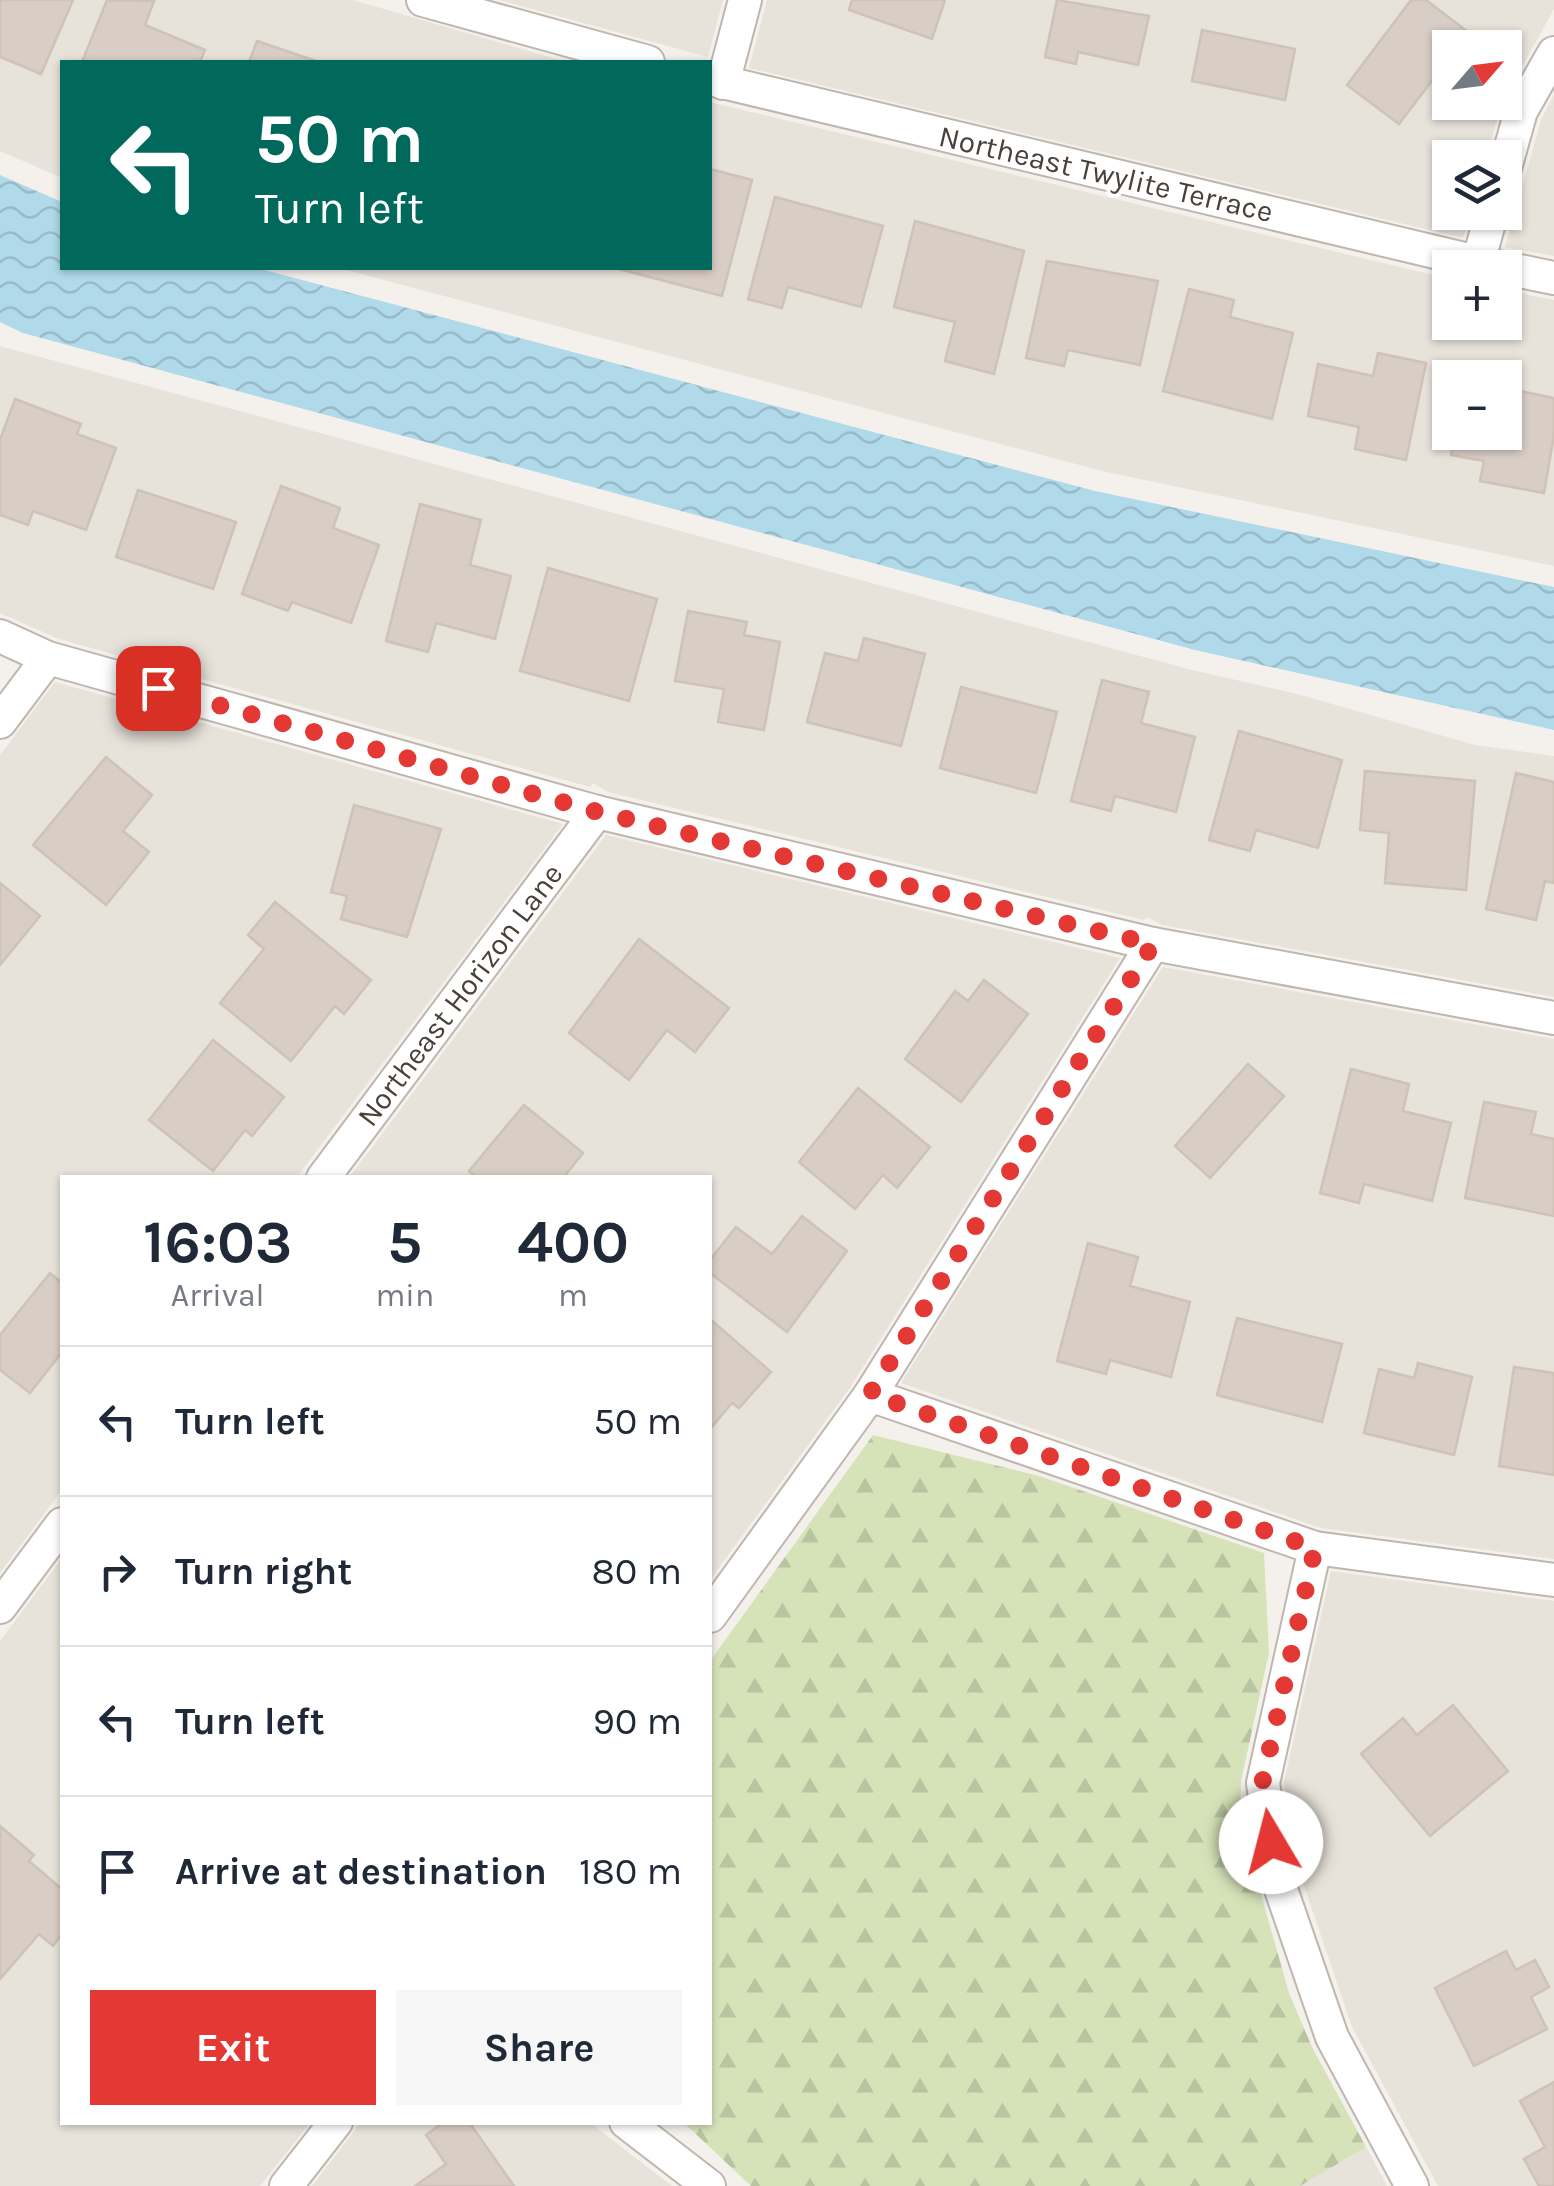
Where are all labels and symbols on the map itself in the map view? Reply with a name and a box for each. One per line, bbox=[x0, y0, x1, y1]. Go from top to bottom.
north arrow bbox=[1432, 30, 1522, 120]
street label: Northeast Twylite Terrace bbox=[936, 118, 1276, 230]
pin bbox=[116, 646, 201, 731]
street label: Northeast Horizon Lane bbox=[350, 857, 570, 1133]
position arrow bbox=[1219, 1790, 1323, 1894]

